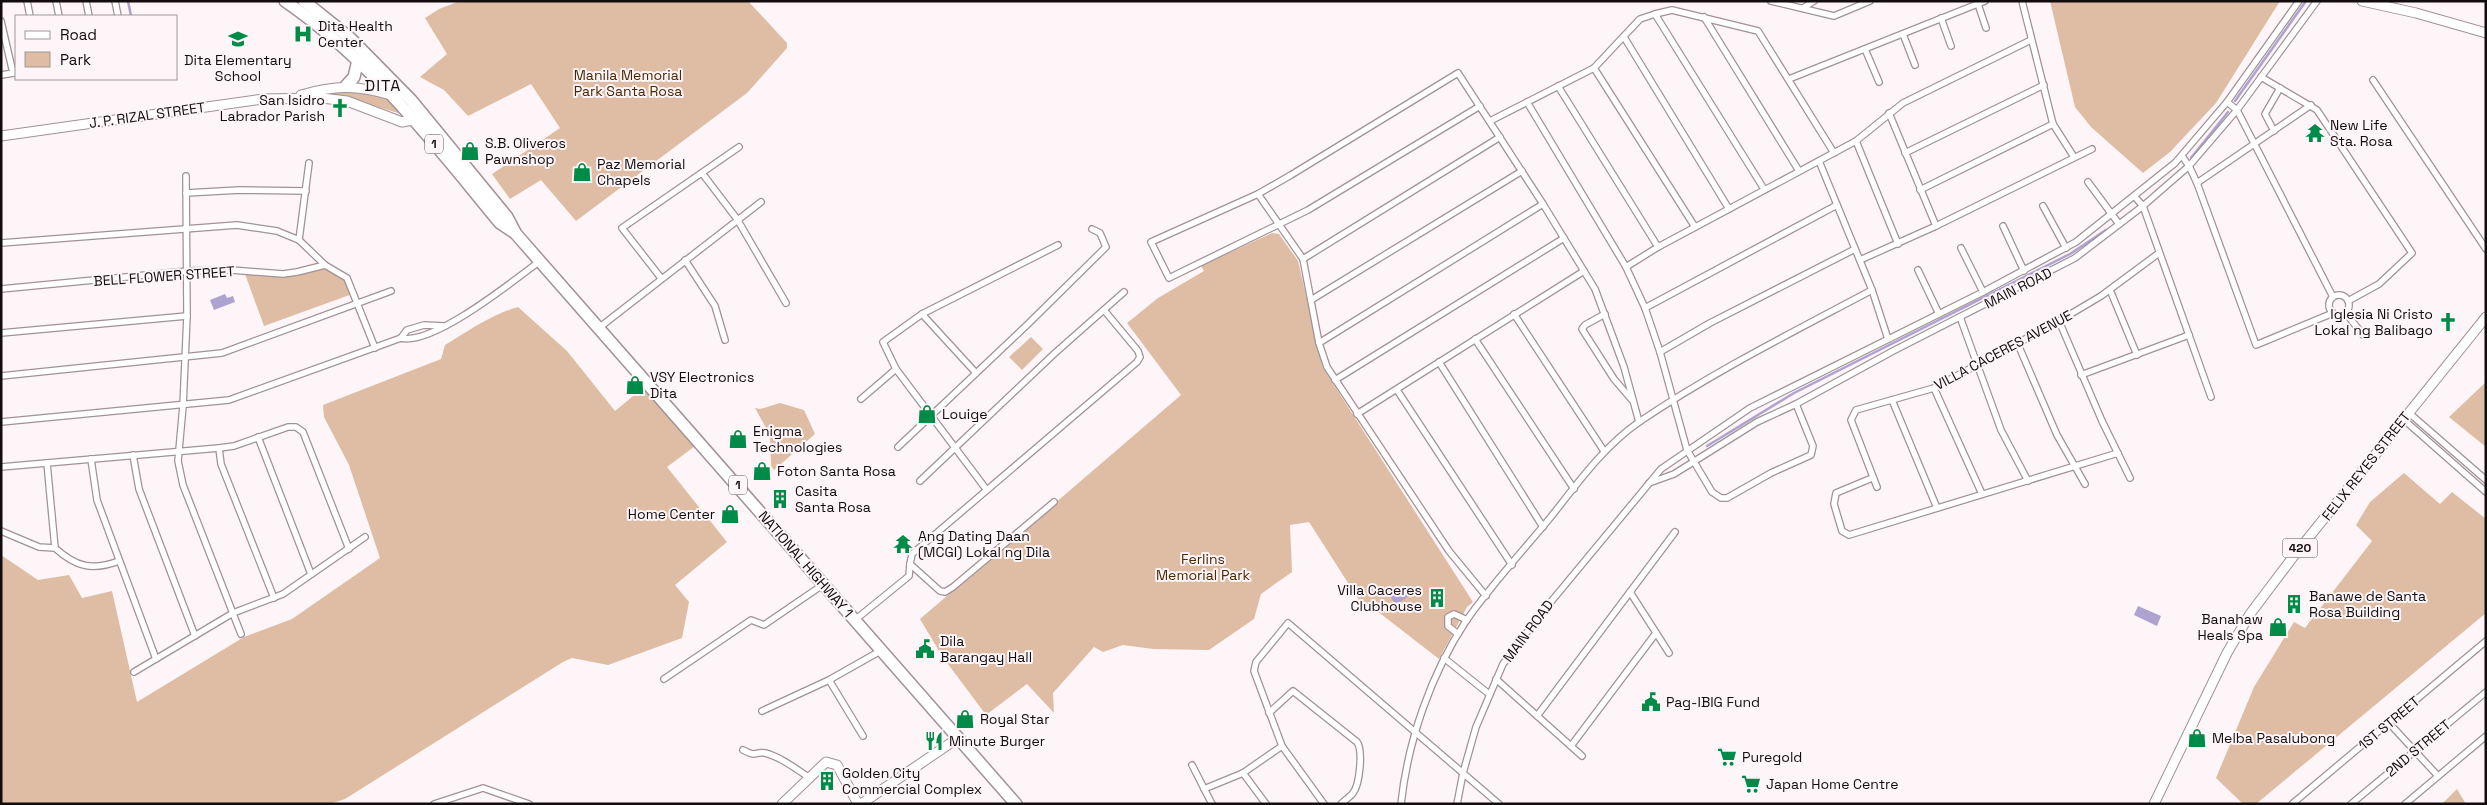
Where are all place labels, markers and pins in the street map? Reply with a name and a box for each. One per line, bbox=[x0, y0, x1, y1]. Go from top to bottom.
place label: Dita Health Center bbox=[318, 17, 393, 51]
hospital icon: Dita Health Center bbox=[292, 23, 314, 45]
school or university icon: Dita Elementary School bbox=[227, 28, 249, 50]
place label: Dita Elementary School bbox=[184, 51, 292, 85]
place label: San Isidro Labrador Parish bbox=[220, 91, 325, 125]
church icon: San Isidro Labrador Parish bbox=[329, 97, 351, 119]
place label: New Life Sta. Rosa bbox=[2330, 116, 2393, 150]
temple icon: New Life Sta. Rosa bbox=[2304, 122, 2326, 144]
place label: S.B. Oliveros Pawnshop bbox=[485, 134, 566, 168]
shop icon: S.B. Oliveros Pawnshop bbox=[459, 140, 481, 162]
place label: Paz Memorial Chapels bbox=[597, 155, 685, 189]
shop icon: Paz Memorial Chapels bbox=[571, 161, 593, 183]
place label: Iglesia Ni Cristo Lokal ng Balibago bbox=[2314, 305, 2433, 339]
church icon: Iglesia Ni Cristo Lokal ng Balibago bbox=[2437, 311, 2459, 333]
place label: VSY Electronics Dita bbox=[650, 368, 754, 402]
shop icon: VSY Electronics Dita bbox=[624, 374, 646, 396]
shop icon: Louige bbox=[916, 403, 938, 425]
place label: Louige bbox=[942, 405, 988, 423]
place label: Enigma Technologies bbox=[753, 422, 842, 456]
shop icon: Enigma Technologies bbox=[727, 428, 749, 450]
shop icon: Foton Santa Rosa bbox=[751, 460, 773, 482]
place label: Foton Santa Rosa bbox=[777, 462, 896, 480]
place label: Casita Santa Rosa bbox=[795, 482, 871, 516]
building icon: Casita Santa Rosa bbox=[769, 488, 791, 510]
shop icon: Home Center bbox=[719, 503, 741, 525]
place label: Home Center bbox=[628, 505, 715, 523]
place label: Ang Dating Daan (MCGI) Lokal ng Dila bbox=[918, 527, 1050, 561]
temple icon: Ang Dating Daan (MCGI) Lokal ng Dila bbox=[892, 533, 914, 555]
place label: Villa Caceres Clubhouse bbox=[1337, 581, 1422, 615]
building icon: Villa Caceres Clubhouse bbox=[1426, 587, 1448, 609]
place label: Banawe de Santa Rosa Building bbox=[2309, 587, 2426, 621]
building icon: Banawe de Santa Rosa Building bbox=[2283, 593, 2305, 615]
place label: Banahaw Heals Spa bbox=[2197, 610, 2263, 644]
shop icon: Banahaw Heals Spa bbox=[2267, 616, 2289, 638]
place label: Dila Barangay Hall bbox=[940, 632, 1032, 666]
public building icon: Dila Barangay Hall bbox=[914, 638, 936, 660]
public building icon: Pag-IBIG Fund bbox=[1640, 691, 1662, 713]
place label: Pag-IBIG Fund bbox=[1666, 693, 1760, 711]
shop icon: Royal Star bbox=[954, 708, 976, 730]
place label: Royal Star bbox=[980, 710, 1049, 728]
shop icon: Melba Pasalubong bbox=[2186, 727, 2208, 749]
place label: Melba Pasalubong bbox=[2212, 729, 2335, 747]
restaurant icon: Minute Burger bbox=[923, 730, 945, 752]
place label: Minute Burger bbox=[949, 732, 1045, 750]
supermarket icon: Puregold bbox=[1716, 746, 1738, 768]
place label: Puregold bbox=[1742, 748, 1802, 766]
place label: Golden City Commercial Complex bbox=[842, 764, 982, 798]
building icon: Golden City Commercial Complex bbox=[816, 770, 838, 792]
supermarket icon: Japan Home Centre bbox=[1740, 773, 1762, 795]
place label: Japan Home Centre bbox=[1766, 775, 1898, 793]

